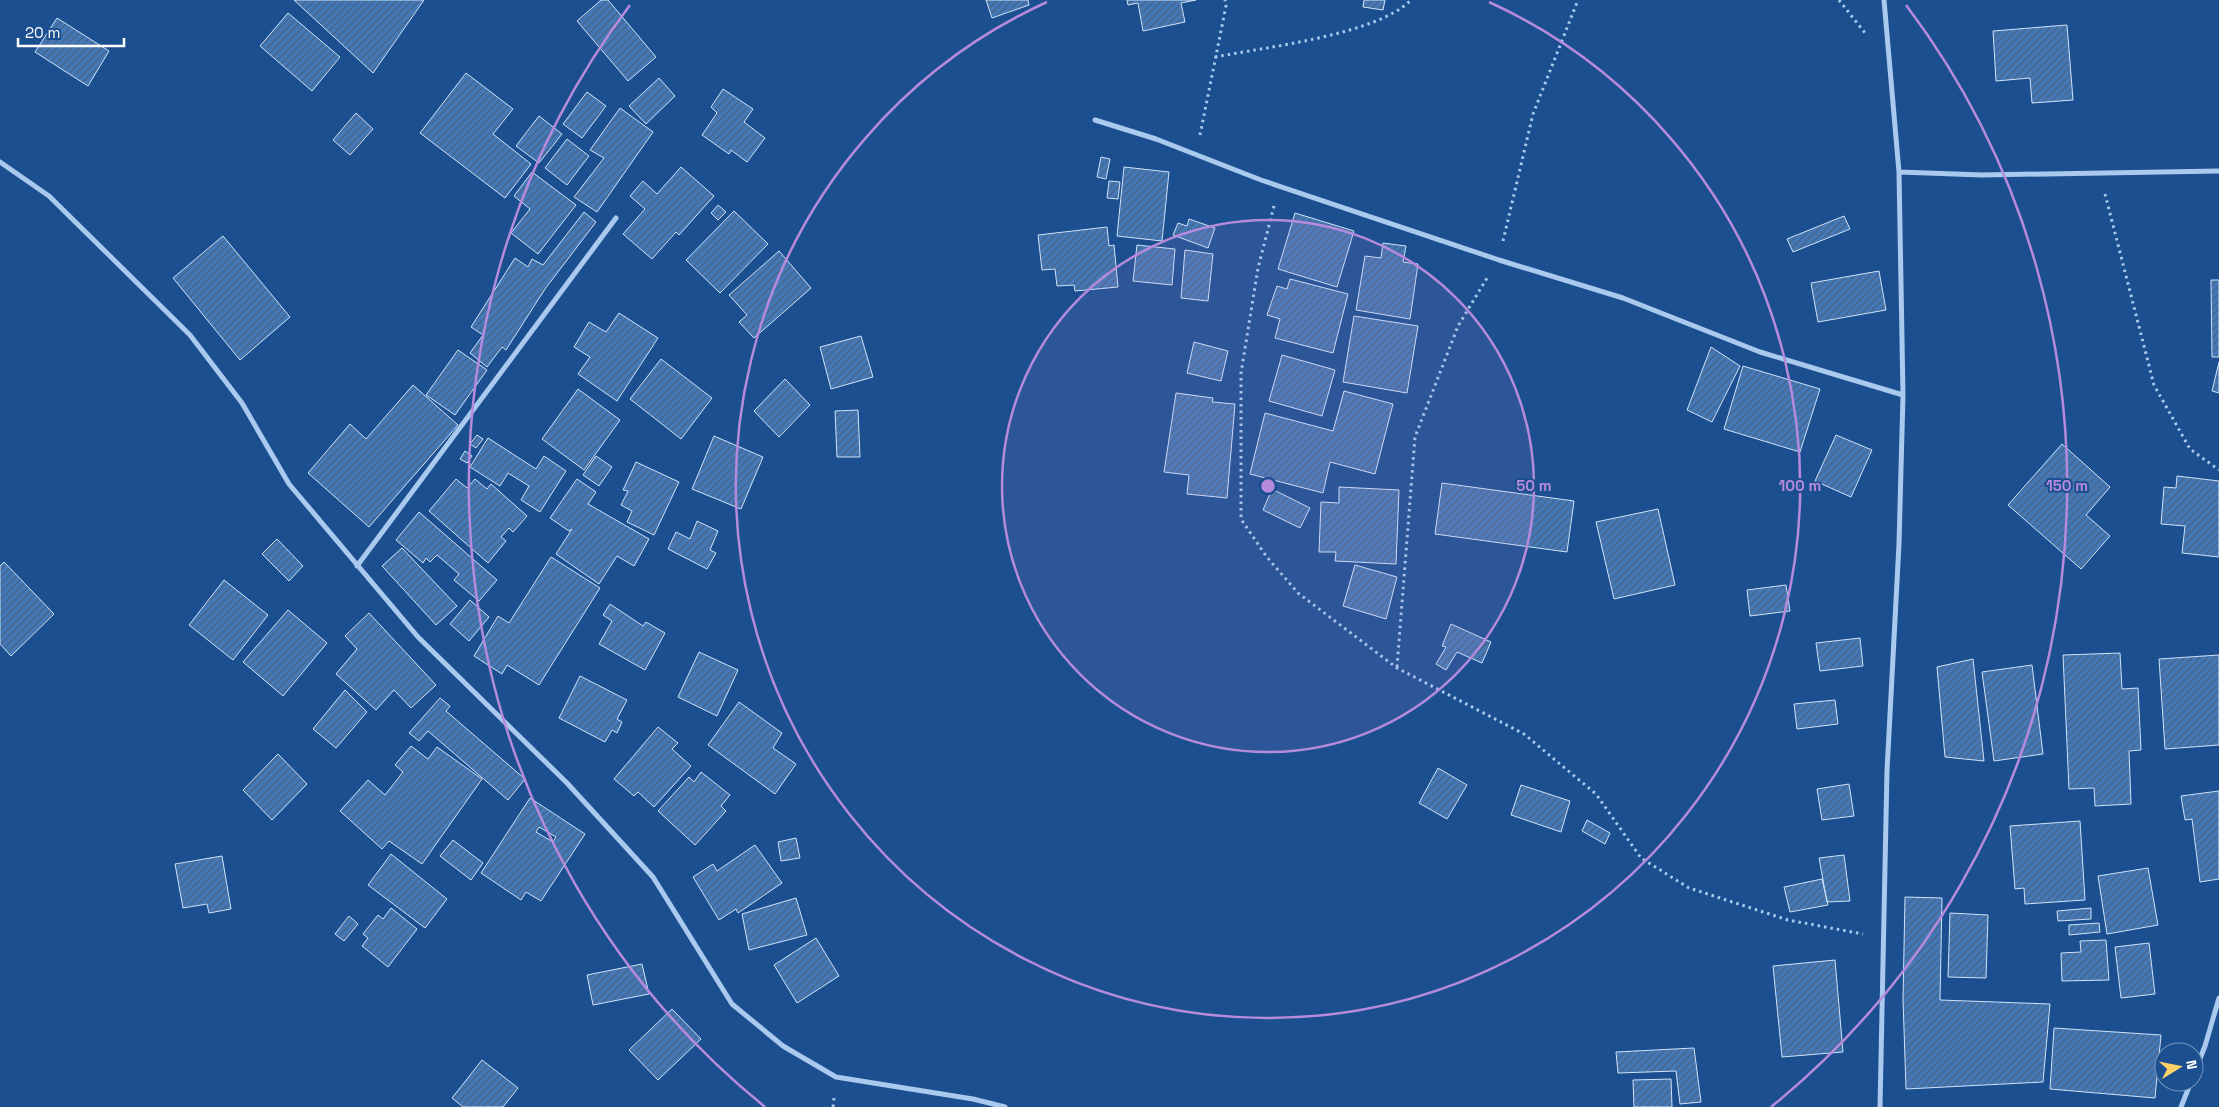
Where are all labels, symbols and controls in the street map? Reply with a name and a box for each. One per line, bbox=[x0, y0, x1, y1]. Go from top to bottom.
scale bar bbox=[18, 15, 124, 47]
text: 20 m bbox=[25, 23, 60, 42]
text: 50 m bbox=[1516, 476, 1552, 495]
text: 100 m bbox=[1779, 476, 1821, 495]
text: 150 m bbox=[2046, 476, 2088, 495]
centre of rings bbox=[1259, 477, 1277, 495]
north arrow bbox=[2154, 1042, 2204, 1092]
text: N bbox=[2182, 1059, 2201, 1071]

